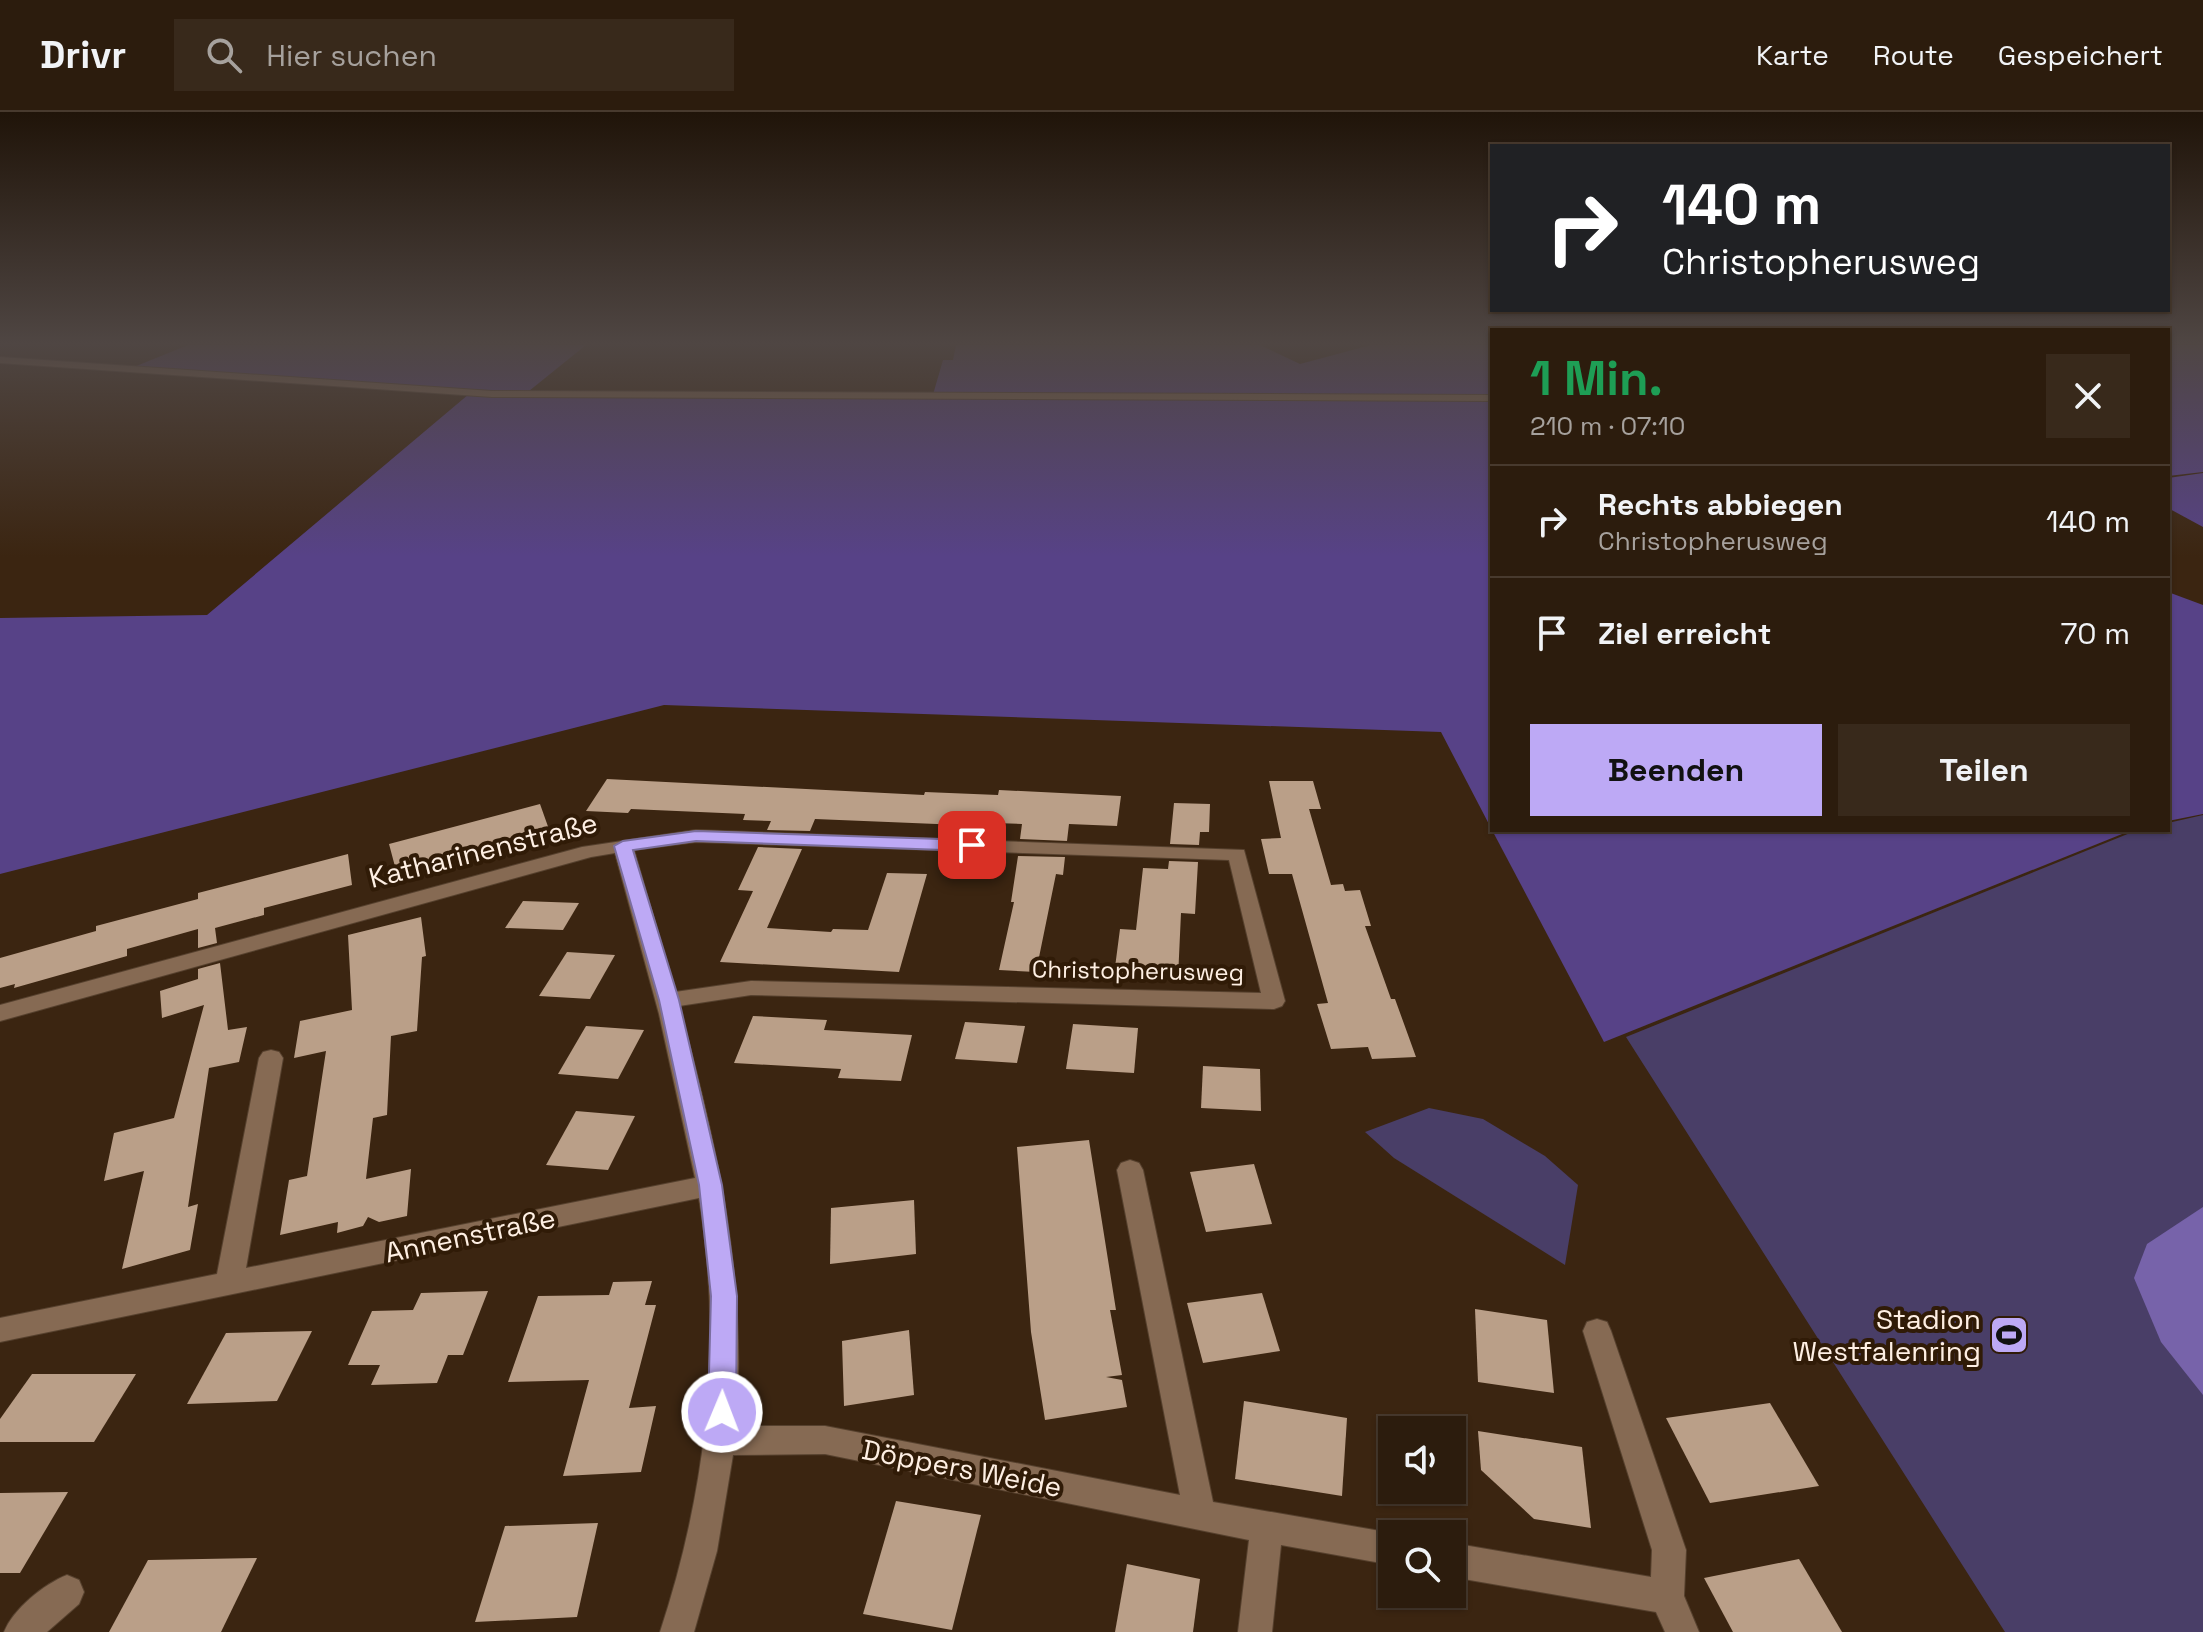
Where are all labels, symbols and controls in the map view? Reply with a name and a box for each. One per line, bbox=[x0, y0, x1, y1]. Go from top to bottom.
search box bbox=[174, 19, 734, 91]
text: Drivr bbox=[40, 31, 126, 79]
icon: search bbox=[202, 33, 246, 77]
text: Hier suchen bbox=[266, 36, 437, 75]
text: Karte bbox=[1756, 37, 1829, 73]
text: Route bbox=[1873, 37, 1954, 73]
text: Gespeichert bbox=[1998, 37, 2163, 73]
text: 140 m bbox=[1662, 169, 1821, 240]
icon: right bbox=[1530, 176, 1634, 280]
text: Christopherusweg bbox=[1662, 239, 1980, 285]
text: 1 Min. bbox=[1530, 348, 1663, 409]
button: close bbox=[2046, 354, 2130, 438]
text: 210 m · 07:10 bbox=[1530, 409, 1685, 443]
text: Rechts abbiegen bbox=[1598, 485, 1843, 524]
icon: right bbox=[1530, 499, 1574, 543]
text: 140 m bbox=[2046, 502, 2130, 541]
text: Christopherusweg bbox=[1598, 524, 1828, 558]
icon: arrive bbox=[1530, 611, 1574, 655]
text: Ziel erreicht bbox=[1598, 614, 1771, 653]
text: 70 m bbox=[2061, 614, 2130, 653]
button: Beenden bbox=[1530, 724, 1822, 816]
button: Teilen bbox=[1838, 724, 2130, 816]
street label: Katharinenstraße bbox=[365, 804, 601, 896]
pin bbox=[938, 811, 1006, 879]
icon: arrive bbox=[950, 823, 994, 867]
street label: Christopherusweg bbox=[1032, 953, 1244, 988]
street label: Annenstraße bbox=[381, 1199, 559, 1271]
place label: Stadion Westfalenring bbox=[1792, 1301, 1981, 1369]
sports icon: Stadion Westfalenring bbox=[1988, 1314, 2030, 1356]
position arrow bbox=[680, 1370, 764, 1454]
map controls bbox=[1378, 1416, 1466, 1608]
button: sound bbox=[1378, 1416, 1466, 1504]
street label: Döppers Weide bbox=[859, 1431, 1065, 1505]
button: search bbox=[1378, 1520, 1466, 1608]

